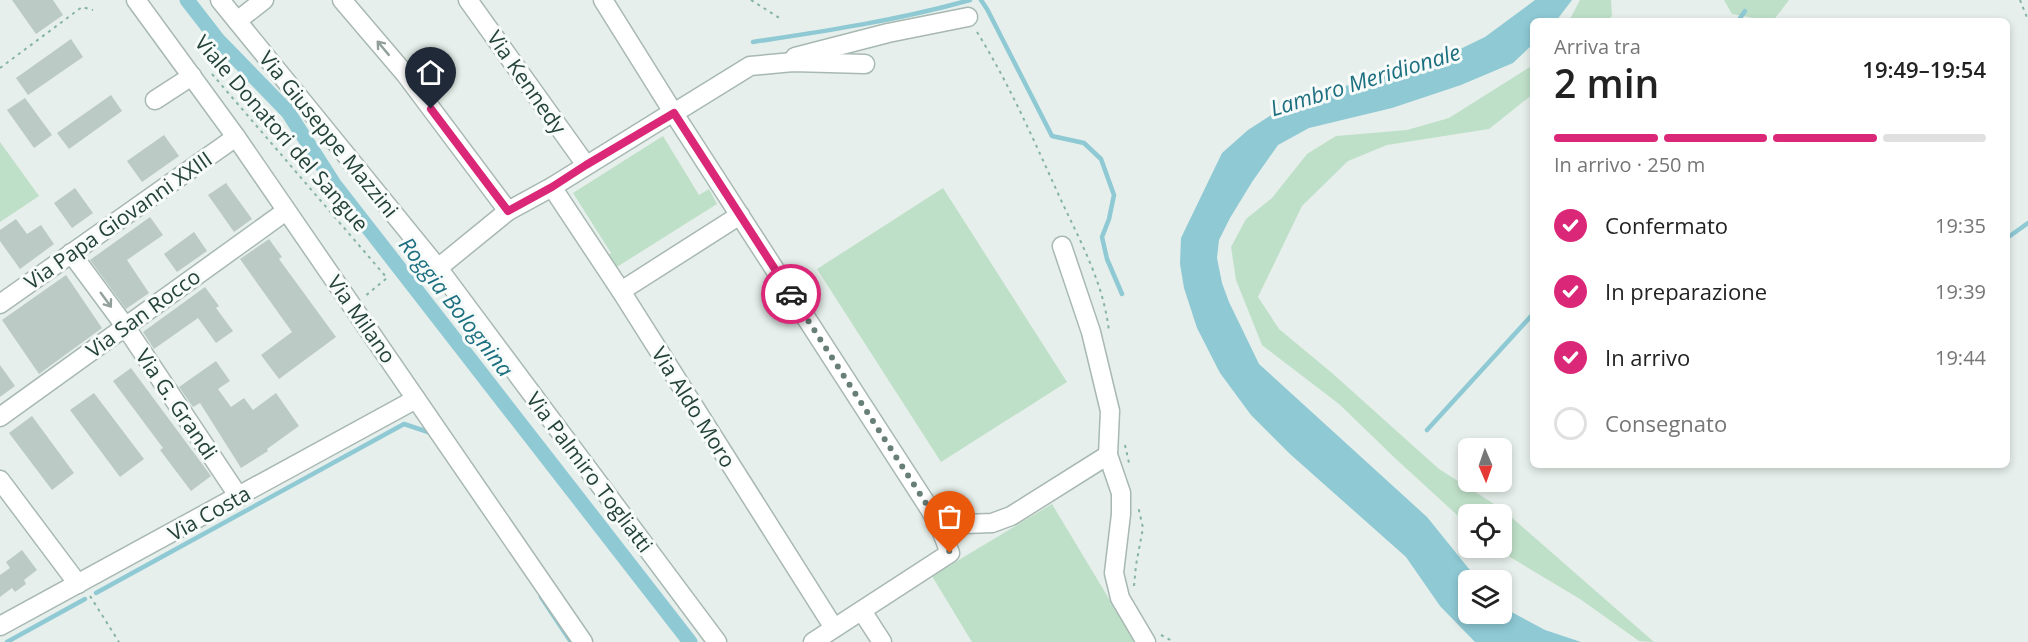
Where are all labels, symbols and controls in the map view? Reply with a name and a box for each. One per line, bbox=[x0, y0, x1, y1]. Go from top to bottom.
street label: Via Kennedy bbox=[481, 25, 573, 140]
street label: Viale Donatori del Sangue bbox=[189, 29, 375, 237]
text: Arriva tra bbox=[1554, 33, 1641, 60]
water label: Lambro Meridionale bbox=[1266, 36, 1464, 122]
one-way arrow bbox=[376, 41, 390, 56]
street label: Via Giuseppe Mazzini bbox=[253, 45, 405, 223]
pin bbox=[405, 47, 456, 109]
text: 19:49–19:54 bbox=[1862, 54, 1986, 84]
icon: home bbox=[414, 56, 447, 89]
text: 2 min bbox=[1554, 56, 1659, 109]
street label: Via Papa Giovanni XXIII bbox=[19, 145, 217, 295]
text: In arrivo · 250 m bbox=[1554, 151, 1705, 178]
icon: check bbox=[1554, 209, 1587, 242]
text: Confermato bbox=[1605, 210, 1728, 240]
text: 19:35 bbox=[1935, 212, 1986, 239]
water label: Roggia Bolognina bbox=[393, 230, 521, 382]
street label: Via San Rocco bbox=[80, 262, 206, 364]
courier bbox=[761, 264, 821, 324]
street label: Via Milano bbox=[321, 269, 403, 369]
icon: check bbox=[1554, 275, 1587, 308]
text: In preparazione bbox=[1605, 276, 1767, 306]
icon: car bbox=[775, 278, 808, 311]
text: 19:39 bbox=[1935, 278, 1986, 305]
one-way arrow bbox=[100, 292, 112, 308]
street label: Via Aldo Moro bbox=[646, 341, 742, 473]
icon: check bbox=[1554, 341, 1587, 374]
text: In arrivo bbox=[1605, 342, 1690, 372]
street label: Via G. Grandi bbox=[130, 343, 224, 465]
text: 19:44 bbox=[1935, 344, 1986, 371]
street label: Via Palmiro Togliatti bbox=[520, 386, 660, 558]
text: Consegnato bbox=[1605, 408, 1727, 438]
north arrow bbox=[1458, 438, 1512, 492]
map controls bbox=[1458, 438, 1512, 624]
street label: Via Costa bbox=[163, 479, 255, 547]
pin bbox=[924, 491, 975, 553]
icon: bag bbox=[933, 500, 966, 533]
button: locate bbox=[1458, 504, 1512, 558]
button: layers bbox=[1458, 570, 1512, 624]

